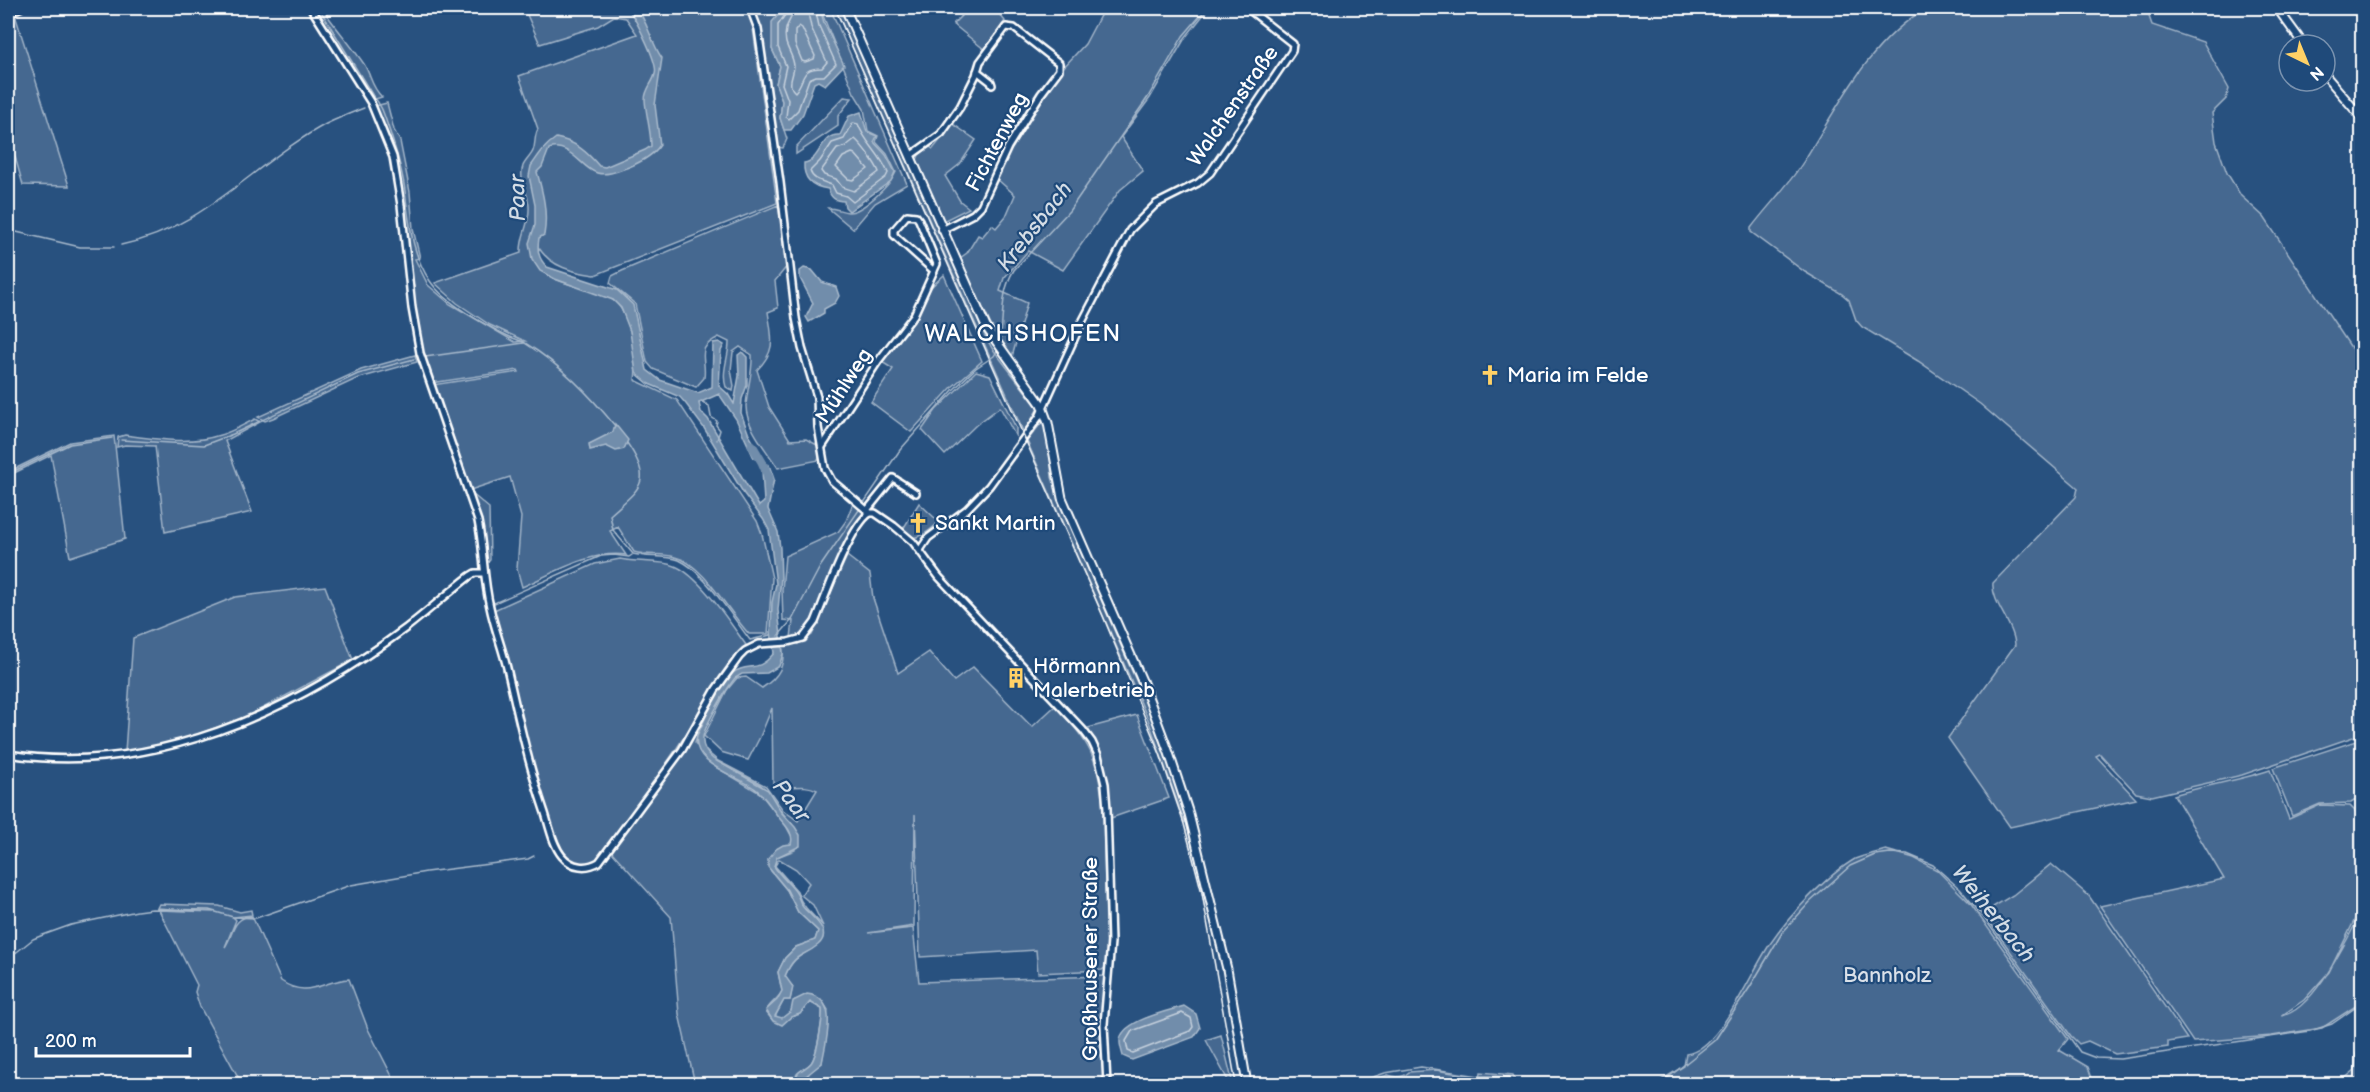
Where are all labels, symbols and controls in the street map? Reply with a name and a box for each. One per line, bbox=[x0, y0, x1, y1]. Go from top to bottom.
north arrow bbox=[2277, 33, 2337, 93]
street label: Walchenstraße bbox=[1182, 41, 1284, 171]
text: N bbox=[2305, 62, 2327, 84]
street label: Fichtenweg bbox=[960, 88, 1034, 196]
water label: Paar bbox=[504, 172, 532, 222]
water label: Krebsbach bbox=[992, 177, 1078, 277]
district label: WALCHSHOFEN bbox=[924, 319, 1122, 348]
street label: Mühlweg bbox=[810, 344, 878, 428]
church icon: Maria im Felde bbox=[1478, 363, 1502, 387]
place label: Maria im Felde bbox=[1507, 363, 1648, 388]
church icon: Sankt Martin bbox=[906, 511, 930, 535]
place label: Sankt Martin bbox=[935, 511, 1056, 536]
place label: Hörmann Malerbetrieb bbox=[1033, 654, 1155, 703]
building icon: Hörmann Malerbetrieb bbox=[1004, 666, 1028, 690]
water label: Paar bbox=[766, 774, 817, 829]
street label: Großhausener Straße bbox=[1078, 857, 1103, 1061]
water label: Weiherbach bbox=[1945, 860, 2041, 968]
park label: Bannholz bbox=[1843, 963, 1932, 988]
scale bar bbox=[36, 1020, 190, 1058]
text: 200 m bbox=[45, 1031, 97, 1052]

